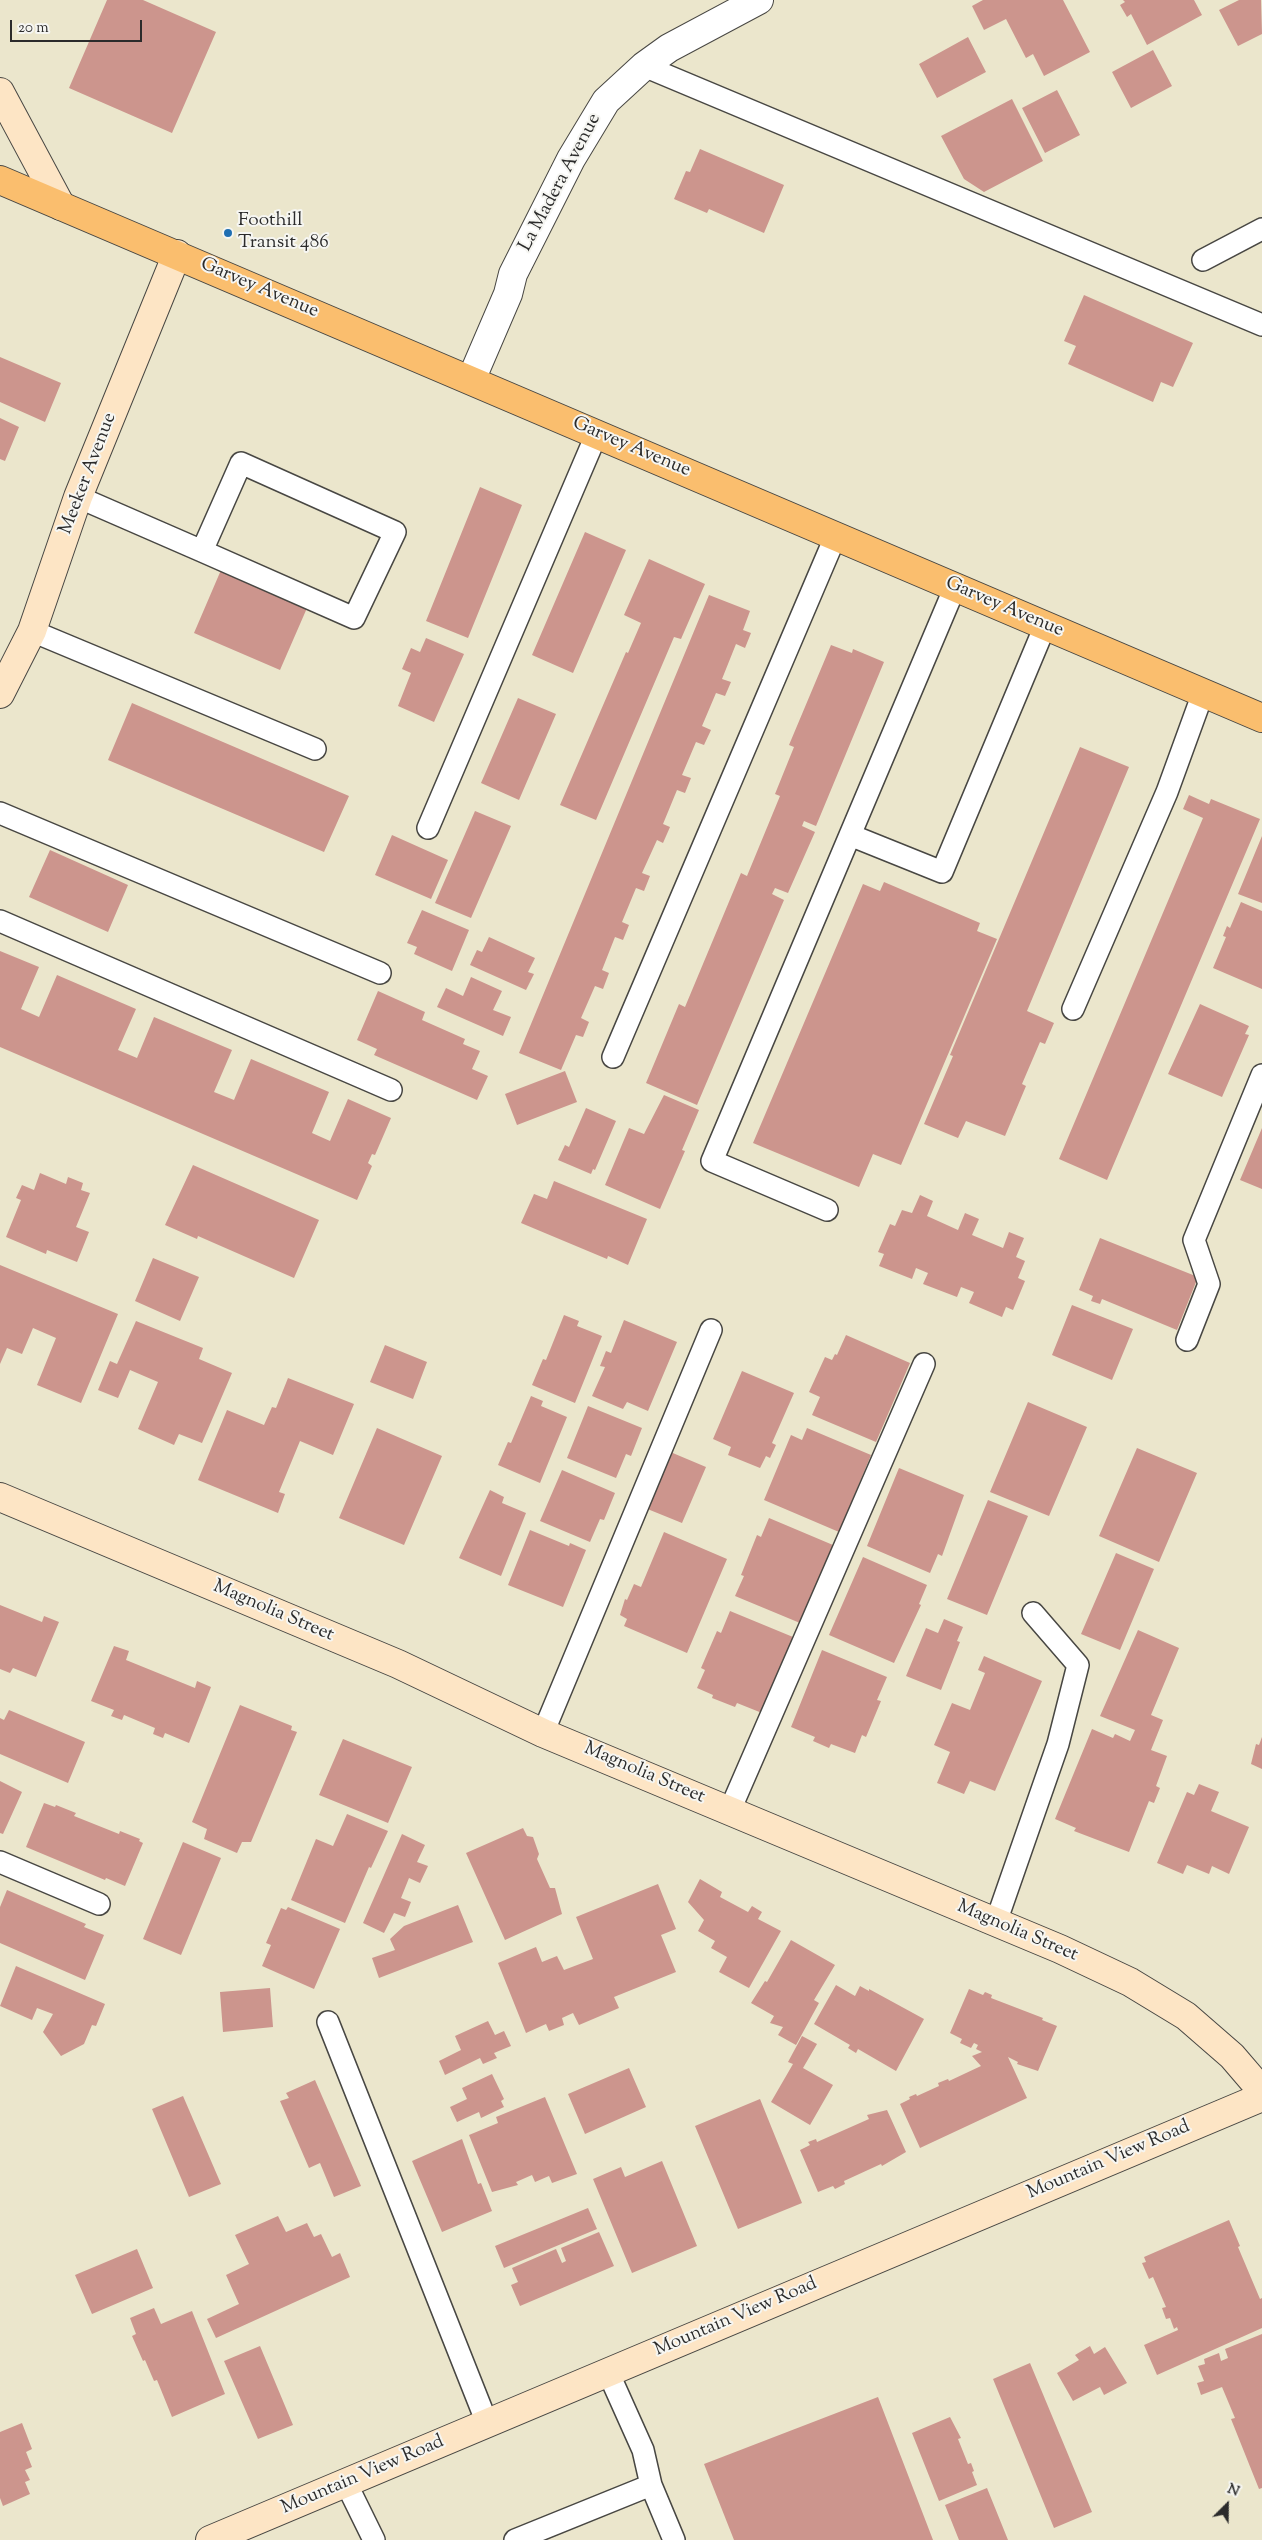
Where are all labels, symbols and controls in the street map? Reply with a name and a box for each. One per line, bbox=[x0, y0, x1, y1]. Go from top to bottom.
scale bar bbox=[12, 10, 145, 42]
text: 20 m bbox=[18, 18, 49, 39]
street label: La Madera Avenue bbox=[515, 110, 607, 256]
place label: Foothill Transit 486 bbox=[238, 211, 329, 255]
marker: Foothill Transit 486 bbox=[222, 227, 234, 239]
street label: Garvey Avenue bbox=[197, 254, 321, 324]
street label: Meeker Avenue bbox=[55, 410, 123, 538]
street label: Garvey Avenue bbox=[569, 413, 693, 483]
street label: Garvey Avenue bbox=[942, 573, 1066, 643]
street label: Magnolia Street bbox=[209, 1576, 337, 1648]
street label: Magnolia Street bbox=[580, 1738, 708, 1810]
street label: Magnolia Street bbox=[953, 1896, 1081, 1968]
street label: Mountain View Road bbox=[1024, 2116, 1194, 2206]
street label: Mountain View Road bbox=[651, 2273, 821, 2363]
street label: Mountain View Road bbox=[278, 2431, 448, 2521]
north arrow bbox=[1202, 2480, 1252, 2530]
text: N bbox=[1224, 2480, 1242, 2503]

